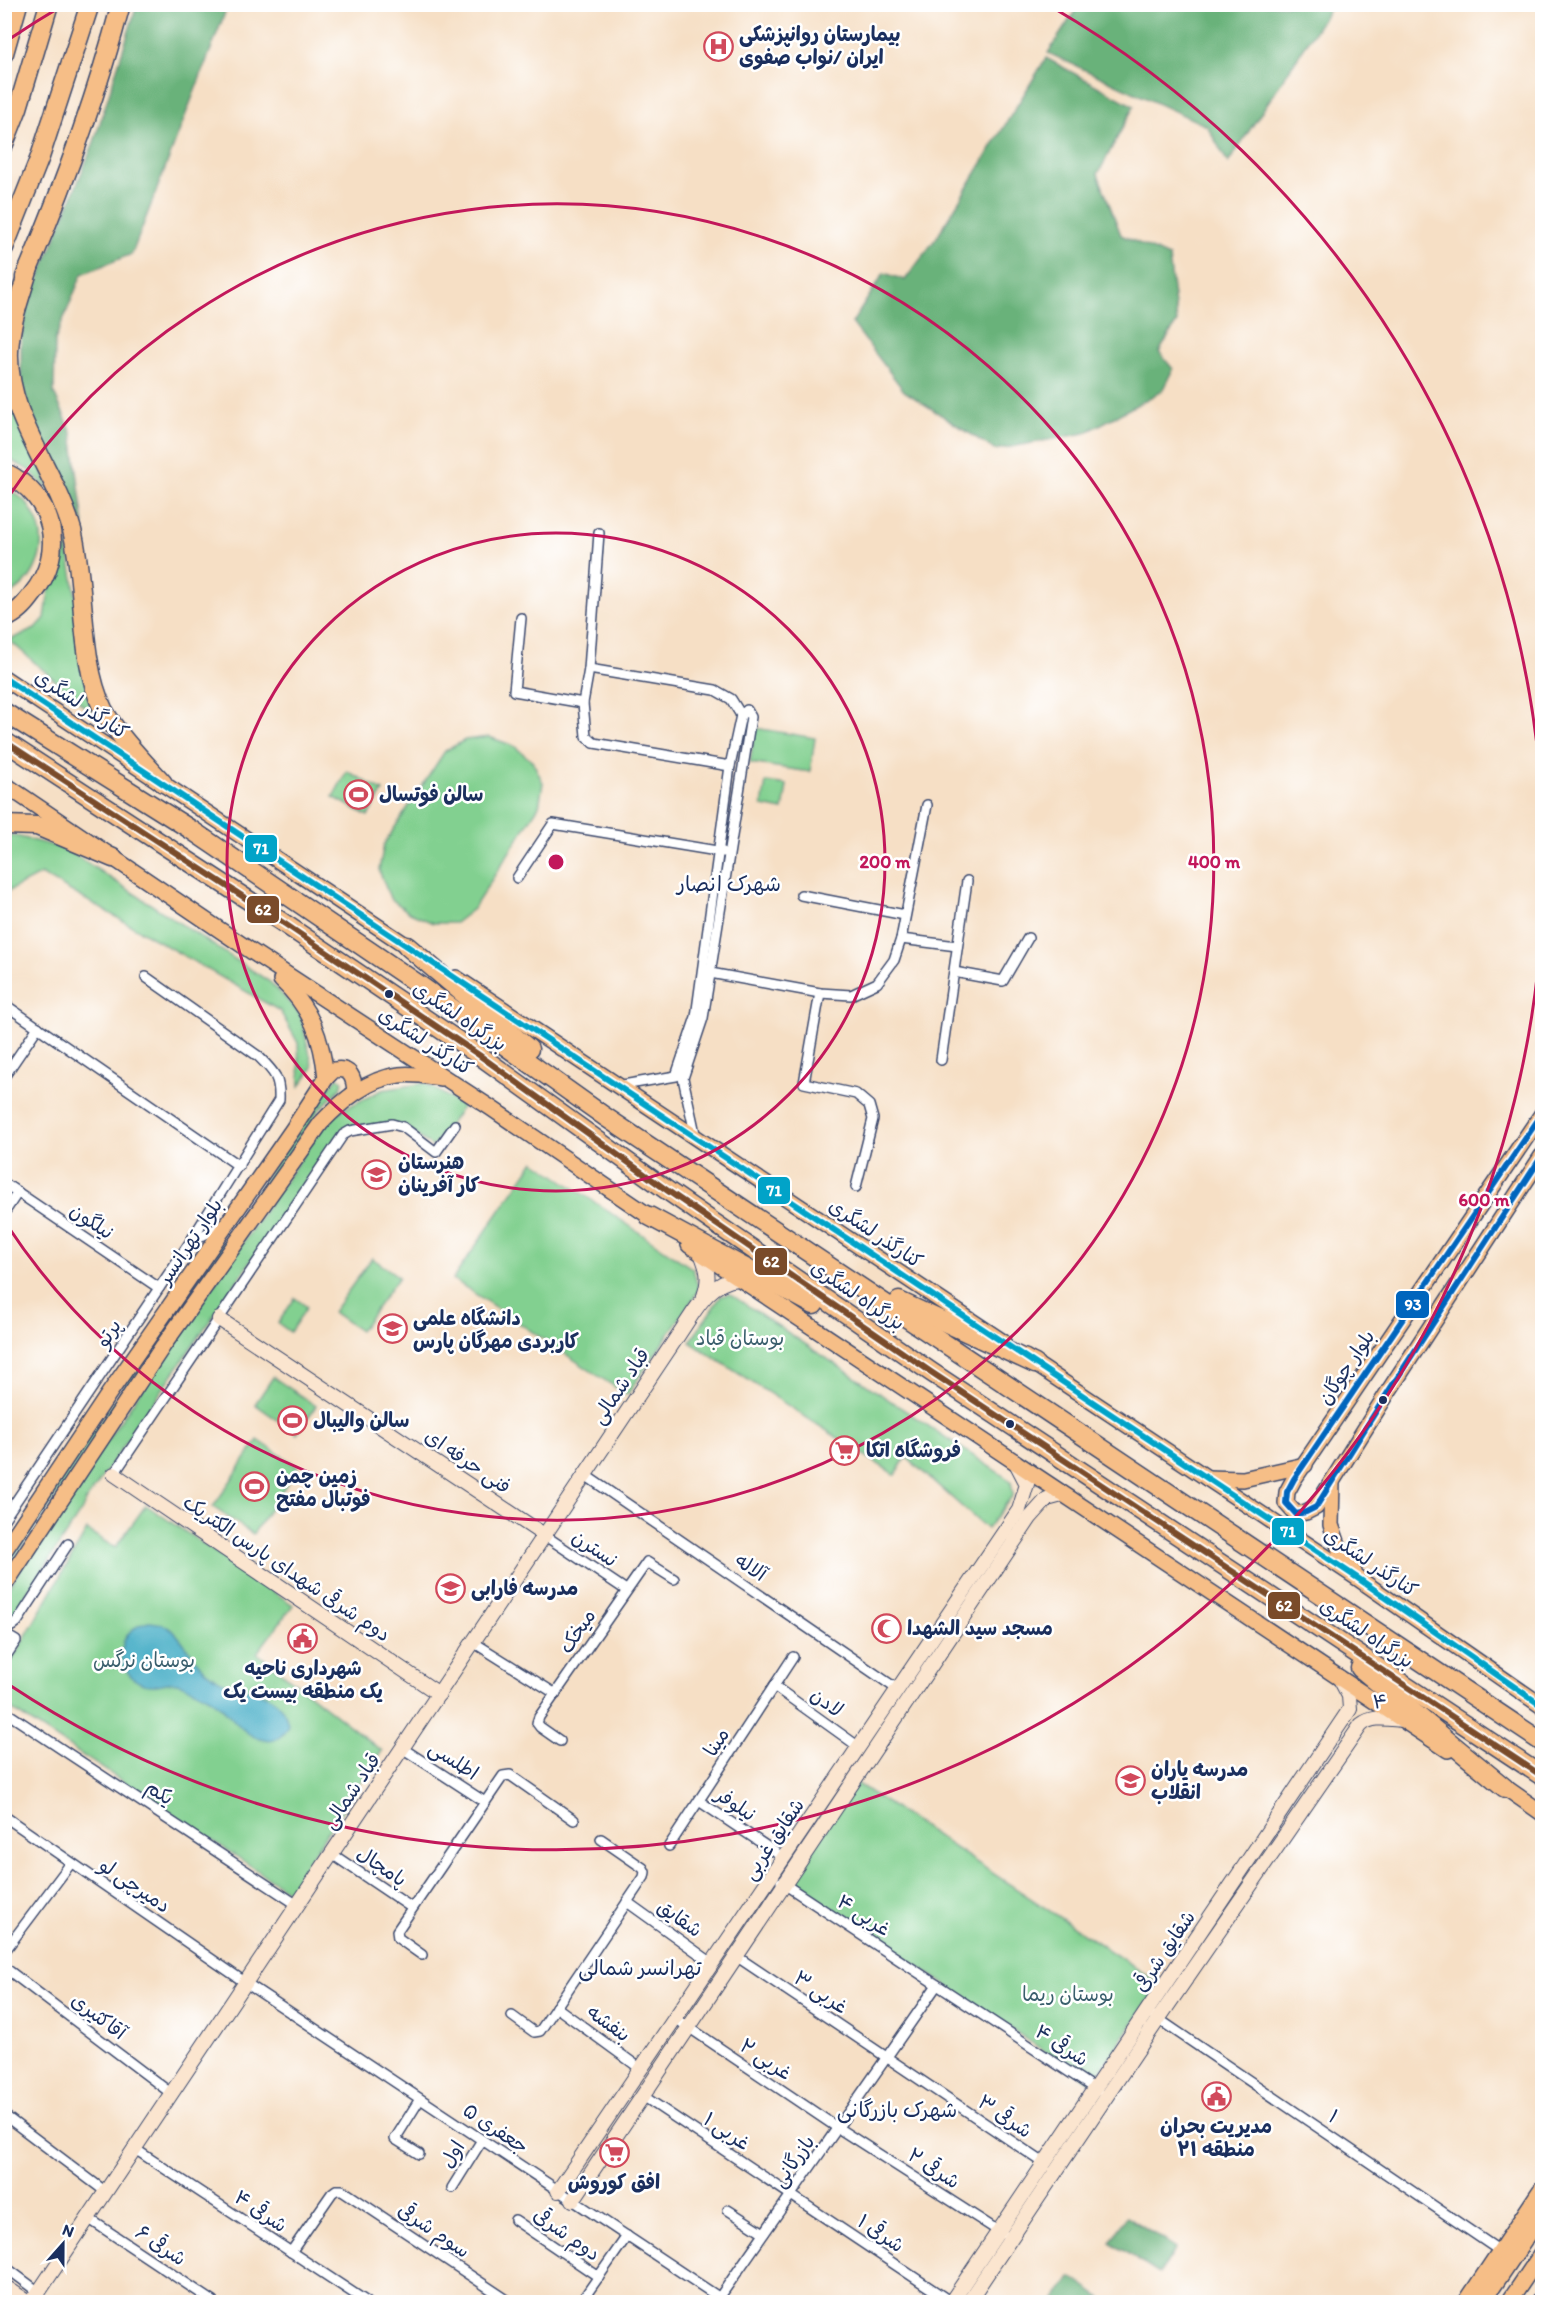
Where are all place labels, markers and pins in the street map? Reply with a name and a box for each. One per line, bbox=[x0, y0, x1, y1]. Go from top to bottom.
place label: بیمارستان روانپزشکی ایران /نواب صفوی bbox=[739, 22, 901, 70]
hospital icon: بیمارستان روانپزشکی ایران /نواب صفوی bbox=[702, 30, 734, 62]
sports icon: سالن فوتسال bbox=[342, 778, 374, 810]
place label: سالن فوتسال bbox=[379, 782, 483, 807]
centre of rings bbox=[546, 852, 566, 872]
unlabelled marker bbox=[383, 988, 395, 1000]
place label: هنرستان کار آفرینان bbox=[398, 1150, 480, 1197]
school or university icon: هنرستان کار آفرینان bbox=[361, 1158, 393, 1190]
place label: دانشگاه علمی کاربردی مهرگان پارس bbox=[413, 1306, 579, 1354]
school or university icon: دانشگاه علمی کاربردی مهرگان پارس bbox=[376, 1313, 408, 1345]
unlabelled marker bbox=[1377, 1394, 1389, 1406]
sports icon: سالن والیبال bbox=[276, 1404, 308, 1436]
place label: سالن والیبال bbox=[313, 1408, 410, 1433]
unlabelled marker bbox=[1004, 1418, 1016, 1430]
supermarket icon: فروشگاه اتکا bbox=[829, 1434, 861, 1466]
place label: فروشگاه اتکا bbox=[866, 1438, 961, 1463]
place label: زمین چمن فوتبال مفتح bbox=[276, 1464, 371, 1512]
sports icon: زمین چمن فوتبال مفتح bbox=[239, 1471, 271, 1503]
school or university icon: مدرسه فارابی bbox=[434, 1572, 466, 1604]
place label: مدرسه فارابی bbox=[471, 1576, 578, 1601]
mosque icon: مسجد سید الشهدا bbox=[870, 1612, 902, 1644]
place label: مسجد سید الشهدا bbox=[907, 1616, 1053, 1640]
public building icon: شهرداری ناحیه یک منطقه بیست یک bbox=[287, 1622, 319, 1654]
place label: شهرداری ناحیه یک منطقه بیست یک bbox=[223, 1656, 383, 1704]
place label: مدرسه یاران انقلاب bbox=[1151, 1757, 1248, 1805]
school or university icon: مدرسه یاران انقلاب bbox=[1114, 1765, 1146, 1797]
public building icon: مدیریت بحران منطقه ۲۱ bbox=[1200, 2080, 1232, 2112]
place label: مدیریت بحران منطقه ۲۱ bbox=[1160, 2114, 1272, 2161]
supermarket icon: افق کوروش bbox=[598, 2136, 630, 2168]
place label: افق کوروش bbox=[568, 2170, 660, 2195]

